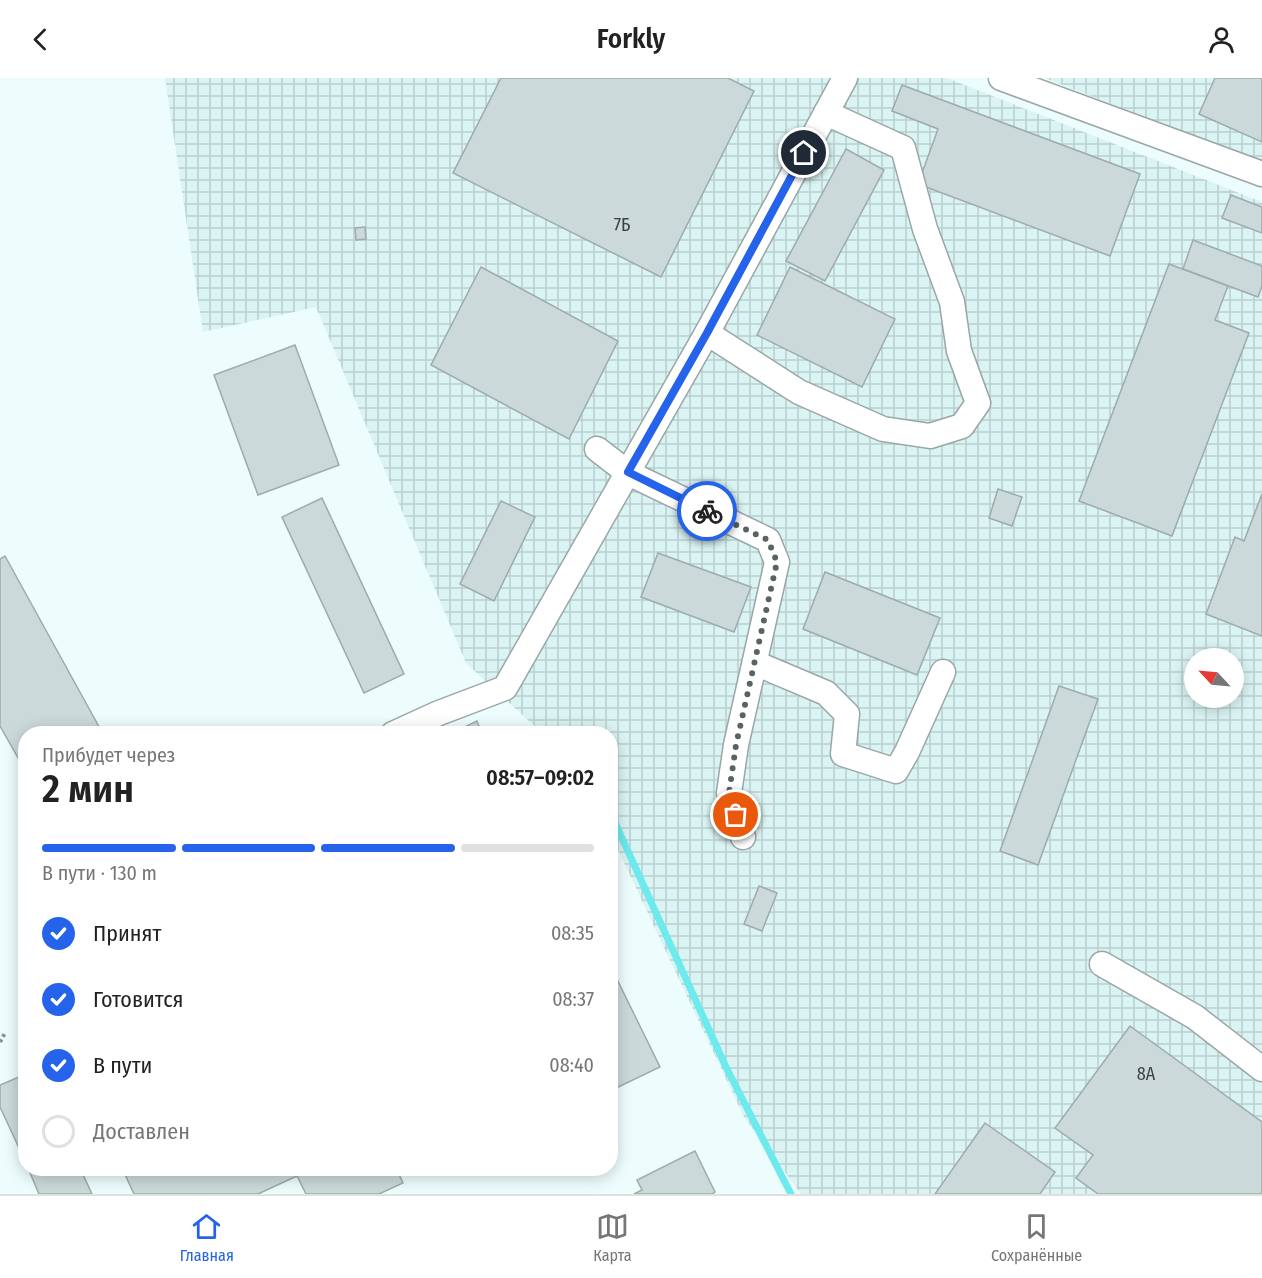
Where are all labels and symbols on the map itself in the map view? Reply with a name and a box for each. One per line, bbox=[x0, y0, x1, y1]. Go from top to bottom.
pin bbox=[778, 127, 829, 178]
house number: 7Б bbox=[614, 214, 630, 236]
courier bbox=[677, 481, 737, 541]
north arrow bbox=[1184, 648, 1244, 708]
pin bbox=[710, 789, 761, 840]
house number: 8А bbox=[1137, 1063, 1156, 1085]

